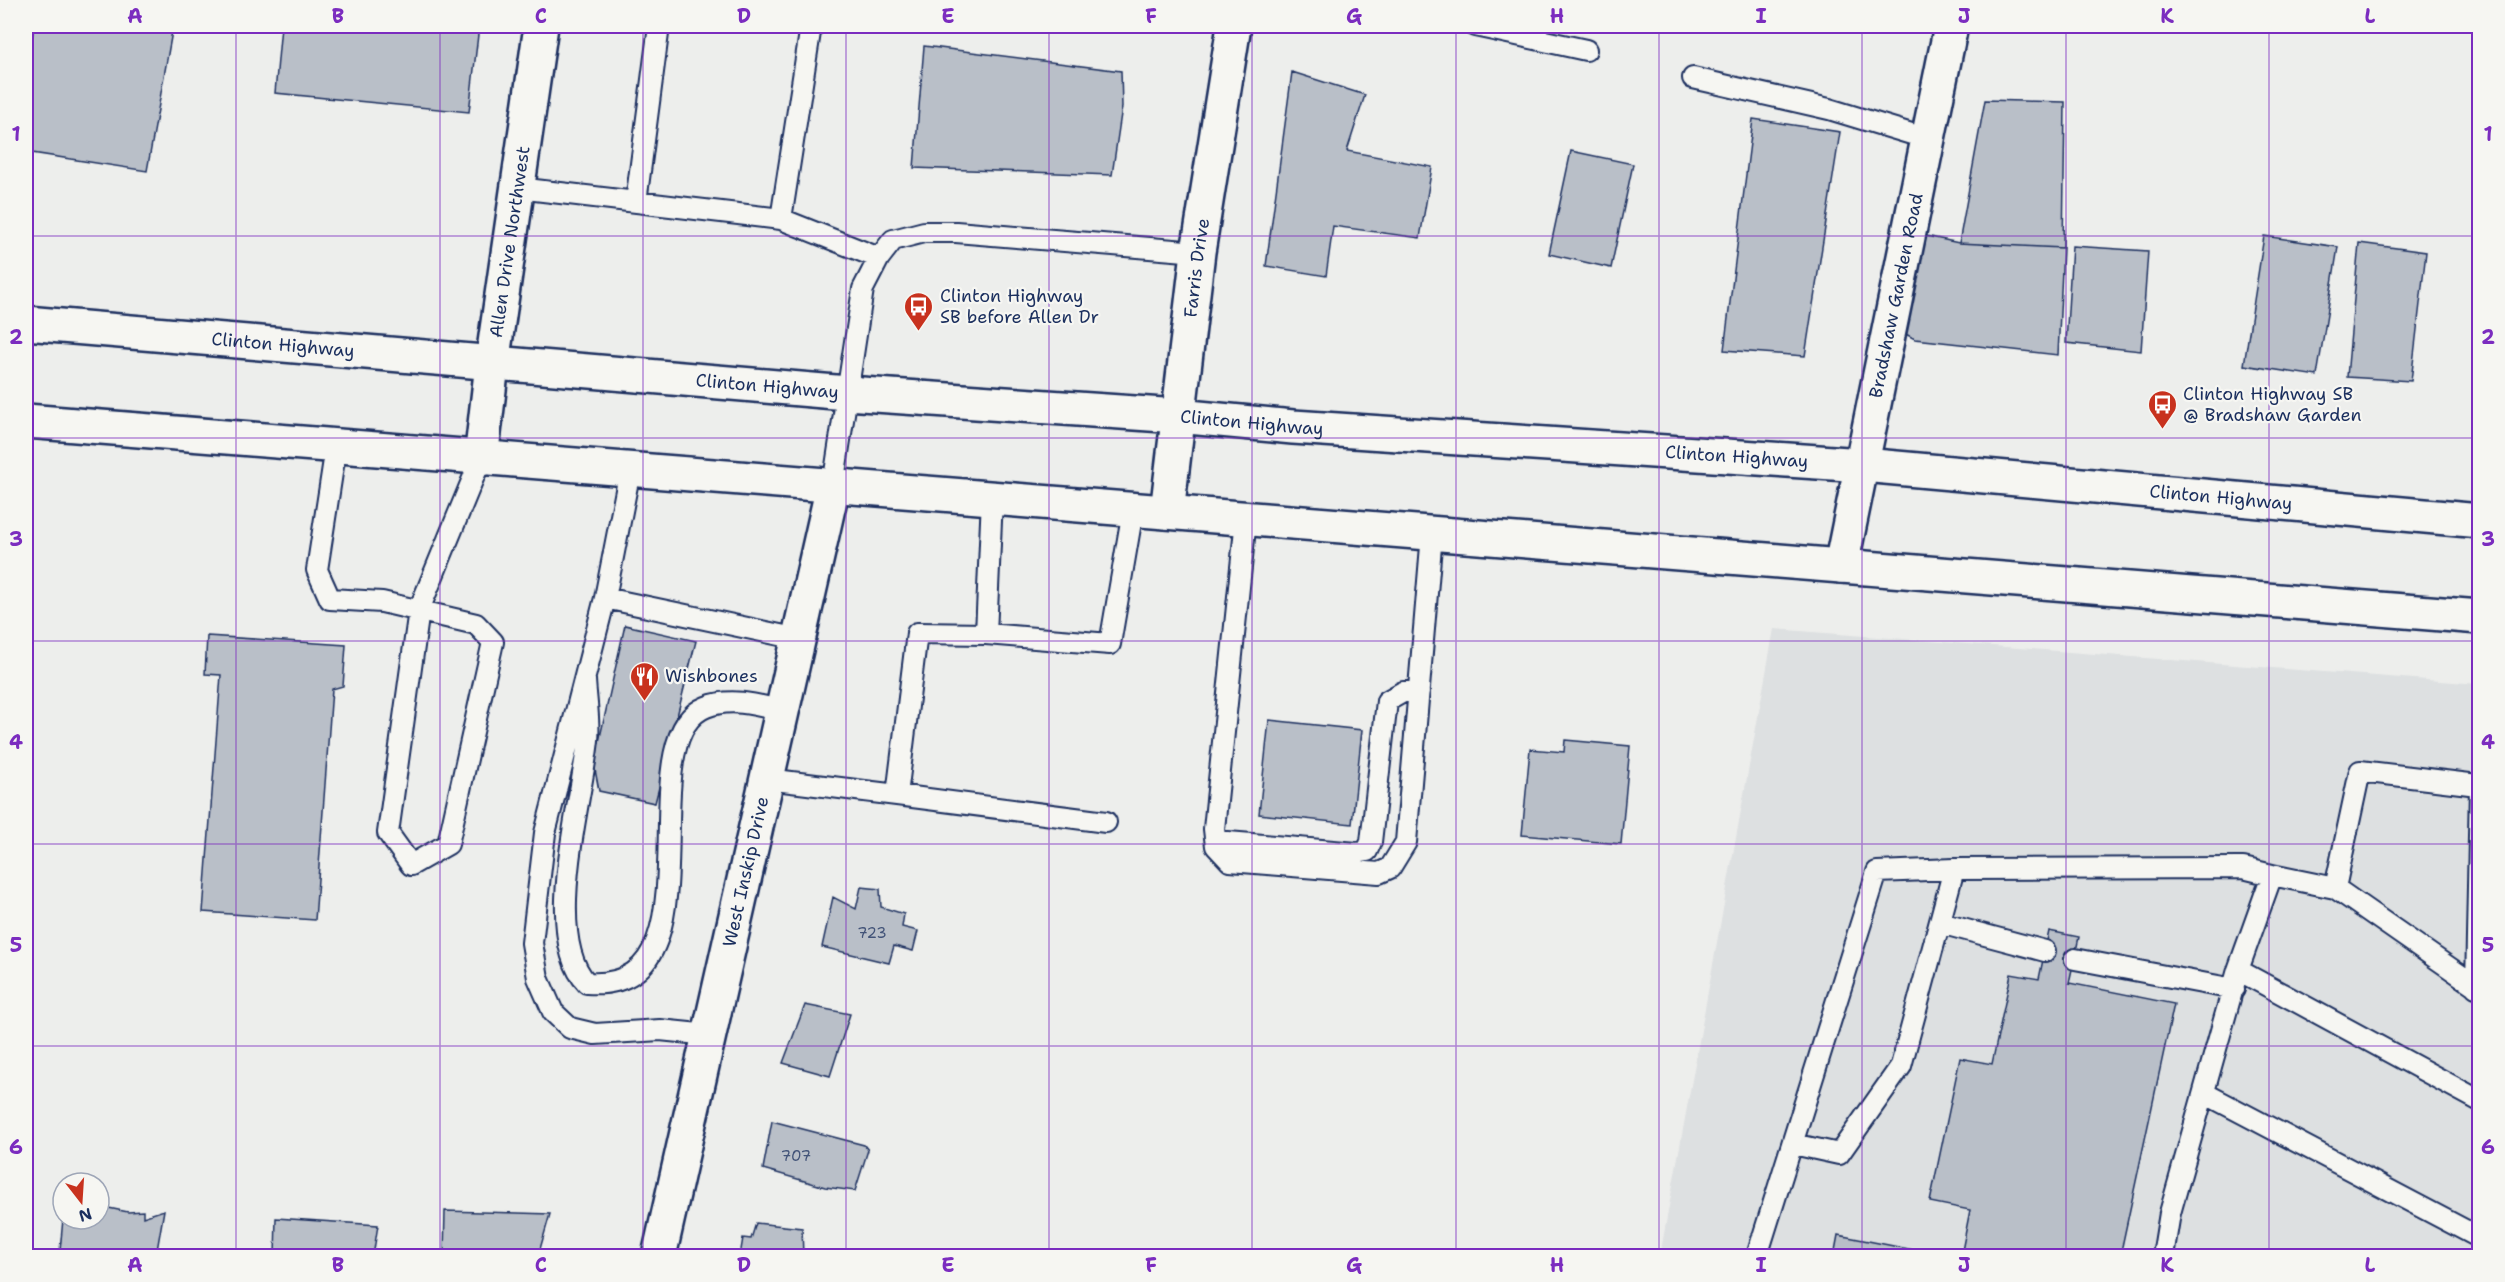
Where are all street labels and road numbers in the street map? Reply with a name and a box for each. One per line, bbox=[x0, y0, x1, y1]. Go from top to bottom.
street label: Allen Drive Northwest bbox=[484, 144, 535, 339]
street label: Bradshaw Garden Road bbox=[1864, 191, 1929, 400]
street label: Farris Drive bbox=[1178, 216, 1215, 319]
street label: Clinton Highway bbox=[211, 327, 356, 363]
street label: Clinton Highway bbox=[695, 368, 840, 404]
street label: Clinton Highway bbox=[1179, 404, 1324, 441]
street label: Clinton Highway bbox=[1664, 440, 1809, 473]
street label: Clinton Highway bbox=[2148, 479, 2294, 516]
street label: West Inskip Drive bbox=[717, 794, 774, 949]

